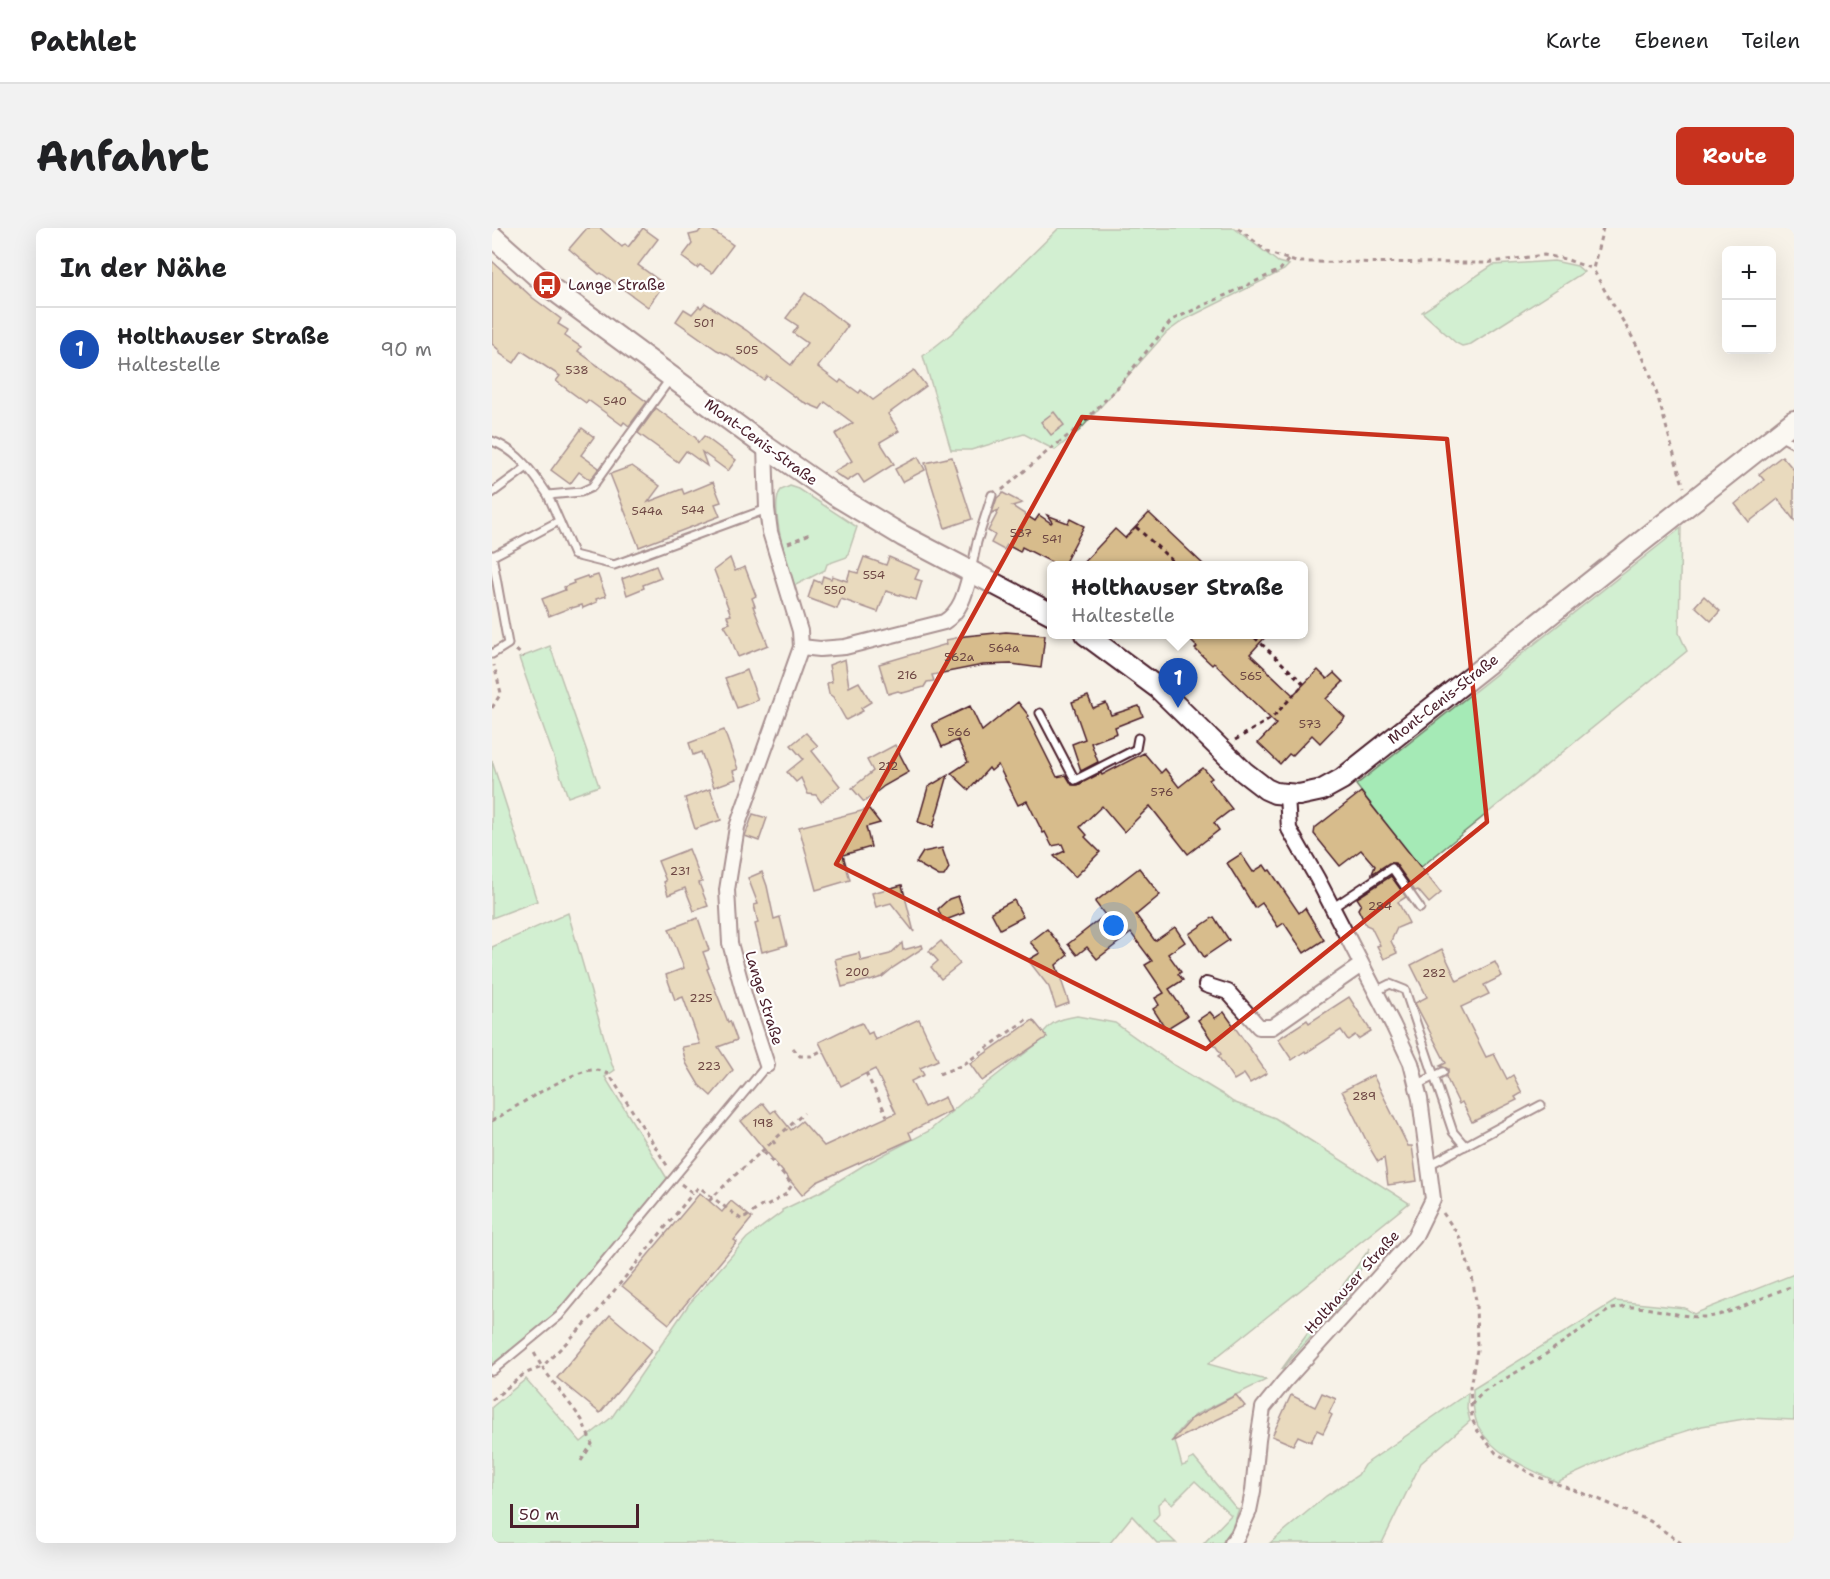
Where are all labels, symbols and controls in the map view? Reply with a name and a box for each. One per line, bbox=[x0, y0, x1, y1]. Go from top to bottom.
text: Pathlet bbox=[30, 22, 137, 60]
text: Karte bbox=[1546, 27, 1601, 55]
text: Ebenen bbox=[1634, 27, 1709, 55]
text: Teilen bbox=[1742, 27, 1800, 55]
button: Route bbox=[1676, 127, 1794, 185]
text: Anfahrt bbox=[36, 128, 209, 184]
map controls bbox=[1722, 246, 1776, 354]
button: + bbox=[1722, 246, 1776, 300]
text: In der Nähe bbox=[60, 250, 227, 285]
bus stop icon: Lange Straße bbox=[531, 269, 563, 301]
place label: Lange Straße bbox=[568, 275, 666, 295]
button: − bbox=[1722, 300, 1776, 354]
house number: 501 bbox=[694, 315, 714, 331]
text: Holthauser Straße bbox=[117, 322, 329, 351]
text: 1 bbox=[75, 336, 84, 362]
text: 90 m bbox=[380, 336, 432, 362]
house number: 505 bbox=[736, 342, 758, 358]
text: Haltestelle bbox=[117, 351, 221, 377]
house number: 538 bbox=[565, 362, 589, 378]
house number: 540 bbox=[603, 393, 627, 409]
street label: Mont-Cenis-Straße bbox=[700, 394, 822, 490]
house number: 544 bbox=[681, 502, 705, 518]
house number: 544a bbox=[632, 503, 663, 519]
house number: 537 bbox=[1010, 525, 1032, 541]
house number: 541 bbox=[1042, 531, 1062, 547]
popup bbox=[1047, 561, 1308, 639]
house number: 554 bbox=[863, 567, 885, 583]
text: Holthauser Straße bbox=[1071, 573, 1284, 602]
house number: 550 bbox=[824, 582, 846, 598]
text: Haltestelle bbox=[1071, 602, 1175, 628]
house number: 564a bbox=[989, 640, 1020, 656]
house number: 562a bbox=[944, 649, 975, 665]
street label: Mont-Cenis-Straße bbox=[1383, 649, 1503, 749]
pin: 1 bbox=[1158, 658, 1198, 708]
house number: 216 bbox=[897, 667, 917, 683]
house number: 565 bbox=[1240, 668, 1262, 684]
house number: 573 bbox=[1299, 716, 1321, 732]
house number: 566 bbox=[947, 724, 971, 740]
house number: 212 bbox=[878, 758, 898, 774]
house number: 576 bbox=[1150, 784, 1174, 800]
house number: 231 bbox=[670, 863, 690, 879]
house number: 284 bbox=[1368, 898, 1392, 914]
your location bbox=[1099, 911, 1128, 940]
street label: Lange Straße bbox=[740, 948, 788, 1048]
house number: 200 bbox=[845, 964, 869, 980]
house number: 282 bbox=[1422, 965, 1446, 981]
house number: 225 bbox=[689, 990, 713, 1006]
house number: 223 bbox=[697, 1058, 721, 1074]
house number: 289 bbox=[1352, 1088, 1376, 1104]
house number: 198 bbox=[752, 1115, 774, 1131]
street label: Holthauser Straße bbox=[1300, 1226, 1404, 1338]
scale bar bbox=[510, 1501, 639, 1528]
text: 50 m bbox=[519, 1504, 559, 1525]

